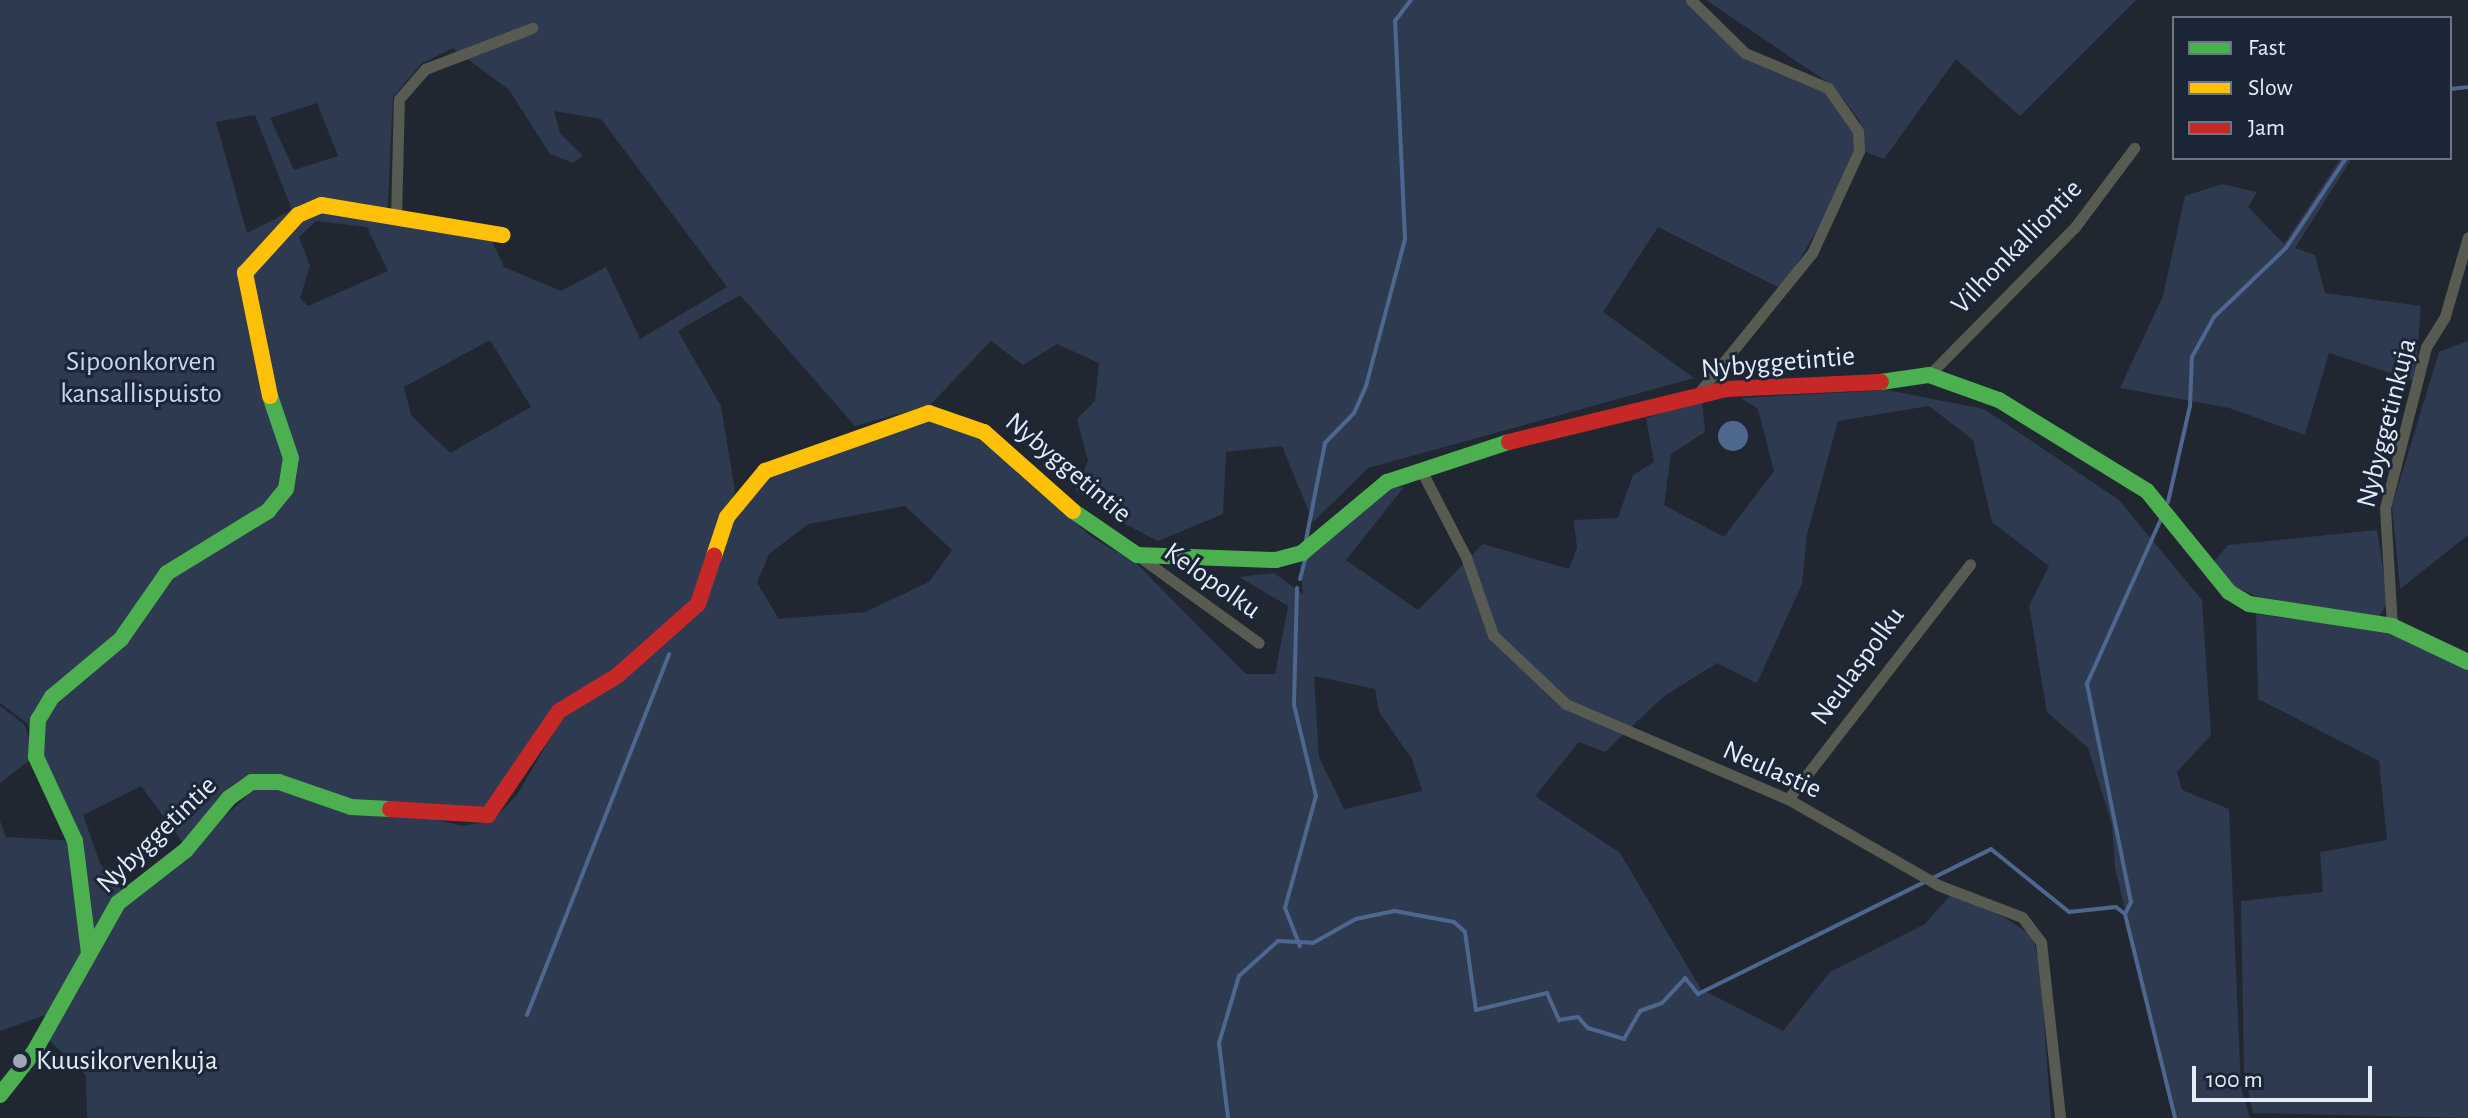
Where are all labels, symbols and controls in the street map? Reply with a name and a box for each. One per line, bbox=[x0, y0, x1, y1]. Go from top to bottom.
legend bbox=[2172, 16, 2452, 160]
text: Fast bbox=[2248, 36, 2285, 60]
text: Slow bbox=[2248, 76, 2293, 100]
text: Jam bbox=[2248, 116, 2285, 140]
street label: Vilhonkalliontie bbox=[1944, 173, 2090, 321]
street label: Nybyggetinkuja bbox=[2350, 335, 2424, 511]
street label: Nybyggetintie bbox=[1700, 340, 1856, 386]
park label: Sipoonkorven kansallispuisto bbox=[60, 345, 222, 411]
street label: Nybyggetintie bbox=[998, 405, 1138, 531]
street label: Kelopolku bbox=[1157, 536, 1267, 626]
street label: Neulaspolku bbox=[1804, 600, 1912, 732]
street label: Neulastie bbox=[1717, 733, 1827, 807]
street label: Nybyggetintie bbox=[90, 769, 224, 901]
place label: Kuusikorvenkuja bbox=[36, 1044, 218, 1078]
scale bar bbox=[2196, 1050, 2376, 1100]
marker: Kuusikorvenkuja bbox=[11, 1052, 29, 1070]
text: 100 m bbox=[2206, 1068, 2263, 1092]

